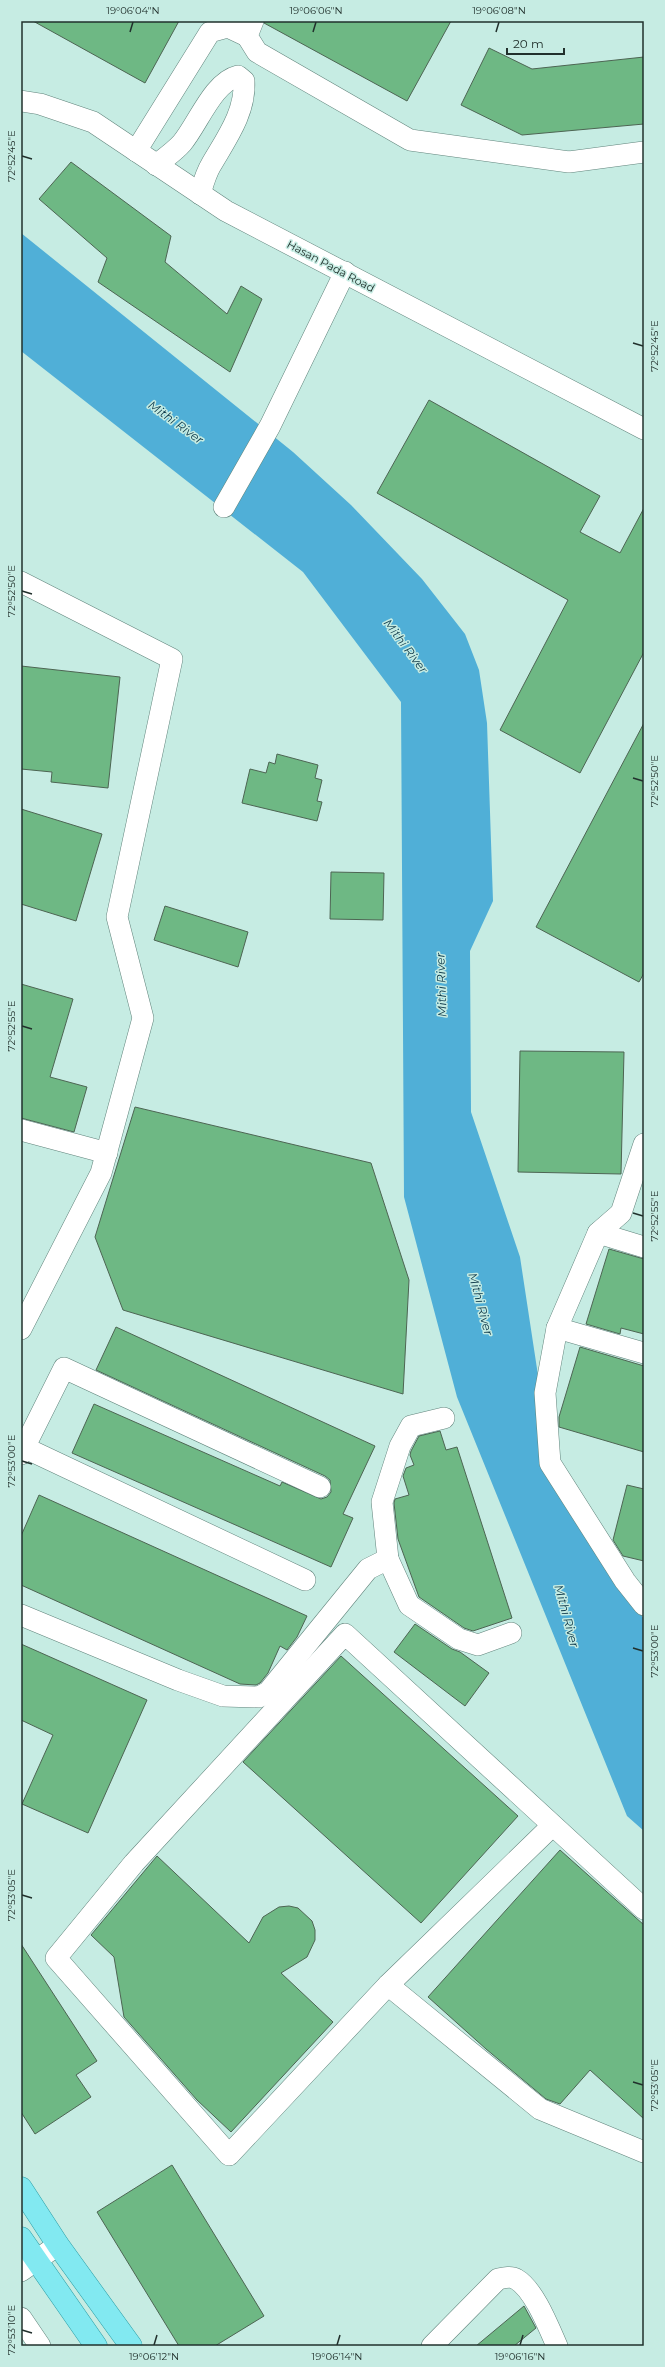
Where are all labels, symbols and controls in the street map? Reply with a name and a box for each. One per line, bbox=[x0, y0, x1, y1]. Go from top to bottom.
text: 19°06'04"N bbox=[106, 4, 160, 17]
text: 19°06'06"N bbox=[289, 4, 343, 17]
text: 19°06'08"N bbox=[472, 4, 526, 17]
scale bar bbox=[507, 30, 564, 56]
text: 20 m bbox=[513, 36, 544, 51]
text: 72°52'45"E bbox=[5, 130, 18, 182]
street label: Hasan Pada Road bbox=[285, 237, 377, 295]
text: 72°52'45"E bbox=[648, 320, 661, 372]
water label: Mithi River bbox=[146, 397, 207, 447]
text: 72°52'50"E bbox=[5, 565, 18, 617]
water label: Mithi River bbox=[381, 616, 431, 676]
text: 72°52'50"E bbox=[648, 755, 661, 807]
water label: Mithi River bbox=[432, 952, 450, 1017]
text: 72°52'55"E bbox=[5, 1000, 18, 1051]
text: 72°52'55"E bbox=[648, 1190, 661, 1241]
water label: Mithi River bbox=[465, 1271, 497, 1337]
text: 72°53'00"E bbox=[5, 1434, 18, 1487]
water label: Mithi River bbox=[551, 1583, 583, 1649]
text: 72°53'00"E bbox=[648, 1624, 661, 1677]
text: 72°53'05"E bbox=[5, 1869, 18, 1921]
text: 72°53'05"E bbox=[648, 2059, 661, 2111]
text: 72°53'10"E bbox=[5, 2305, 18, 2355]
text: 19°06'12"N bbox=[129, 2350, 179, 2363]
text: 19°06'14"N bbox=[312, 2350, 362, 2363]
text: 19°06'16"N bbox=[495, 2350, 545, 2363]

